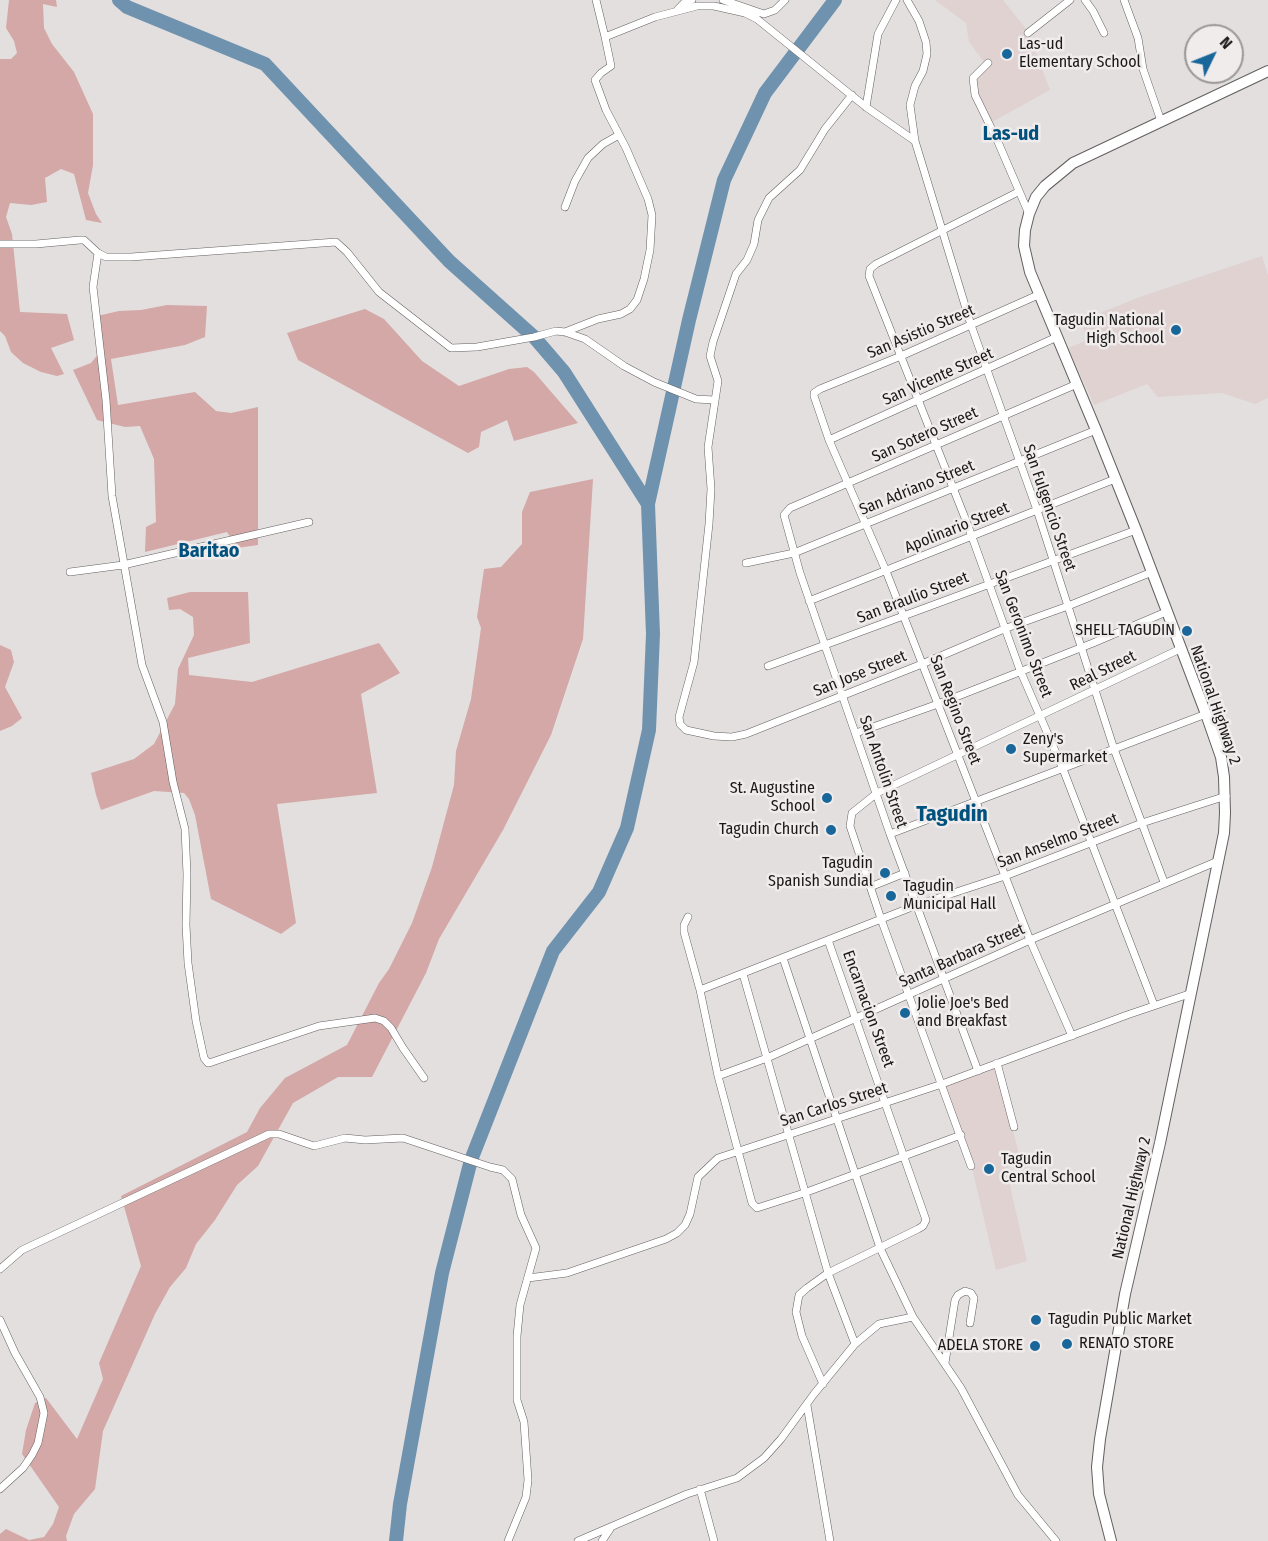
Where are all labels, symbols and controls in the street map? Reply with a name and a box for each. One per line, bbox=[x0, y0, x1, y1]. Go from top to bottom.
north arrow bbox=[1184, 24, 1244, 84]
text: N bbox=[1216, 33, 1236, 53]
place label: Las-ud Elementary School bbox=[1019, 35, 1141, 73]
marker: Las-ud Elementary School bbox=[1000, 47, 1014, 61]
district label: Las-ud bbox=[983, 122, 1039, 146]
street label: San Asistio Street bbox=[864, 301, 978, 363]
place label: Tagudin National High School bbox=[1054, 311, 1164, 349]
marker: Tagudin National High School bbox=[1169, 323, 1183, 337]
street label: San Vicente Street bbox=[880, 344, 996, 410]
street label: San Sotero Street bbox=[869, 403, 981, 467]
street label: San Fulgencio Street bbox=[1018, 442, 1080, 574]
street label: San Adriano Street bbox=[857, 456, 977, 520]
street label: Apolinario Street bbox=[902, 498, 1012, 558]
district label: Baritao bbox=[178, 539, 240, 563]
street label: San Braulio Street bbox=[855, 568, 971, 628]
street label: San Geronimo Street bbox=[990, 568, 1056, 700]
place label: SHELL TAGUDIN bbox=[1075, 621, 1175, 641]
marker: SHELL TAGUDIN bbox=[1180, 624, 1194, 638]
street label: National Highway 2 bbox=[1186, 643, 1244, 767]
street label: San Jose Street bbox=[811, 647, 909, 701]
street label: Real Street bbox=[1067, 647, 1139, 695]
street label: San Regino Street bbox=[925, 652, 985, 768]
street label: San Antolin Street bbox=[855, 713, 911, 831]
place label: Zeny's Supermarket bbox=[1023, 730, 1107, 768]
marker: Zeny's Supermarket bbox=[1004, 742, 1018, 756]
place label: St. Augustine School bbox=[730, 779, 815, 817]
marker: St. Augustine School bbox=[820, 791, 834, 805]
district label: Tagudin bbox=[916, 802, 988, 828]
street label: San Anselmo Street bbox=[995, 809, 1121, 873]
place label: Tagudin Church bbox=[719, 820, 819, 840]
marker: Tagudin Church bbox=[824, 823, 838, 837]
place label: Tagudin Spanish Sundial bbox=[768, 854, 873, 892]
marker: Tagudin Spanish Sundial bbox=[878, 866, 892, 880]
place label: Tagudin Municipal Hall bbox=[903, 877, 996, 915]
marker: Tagudin Municipal Hall bbox=[884, 889, 898, 903]
street label: Santa Barbara Street bbox=[896, 920, 1028, 992]
street label: Encarnacion Street bbox=[838, 948, 898, 1070]
place label: Jolie Joe's Bed and Breakfast bbox=[917, 994, 1009, 1032]
marker: Jolie Joe's Bed and Breakfast bbox=[898, 1006, 912, 1020]
street label: San Carlos Street bbox=[778, 1079, 890, 1131]
street label: National Highway 2 bbox=[1109, 1135, 1155, 1261]
place label: Tagudin Central School bbox=[1001, 1150, 1095, 1188]
marker: Tagudin Central School bbox=[982, 1162, 996, 1176]
place label: Tagudin Public Market bbox=[1048, 1310, 1192, 1330]
marker: Tagudin Public Market bbox=[1029, 1313, 1043, 1327]
place label: RENATO STORE bbox=[1079, 1334, 1174, 1354]
place label: ADELA STORE bbox=[938, 1336, 1023, 1356]
marker: RENATO STORE bbox=[1060, 1337, 1074, 1351]
marker: ADELA STORE bbox=[1028, 1339, 1042, 1353]

